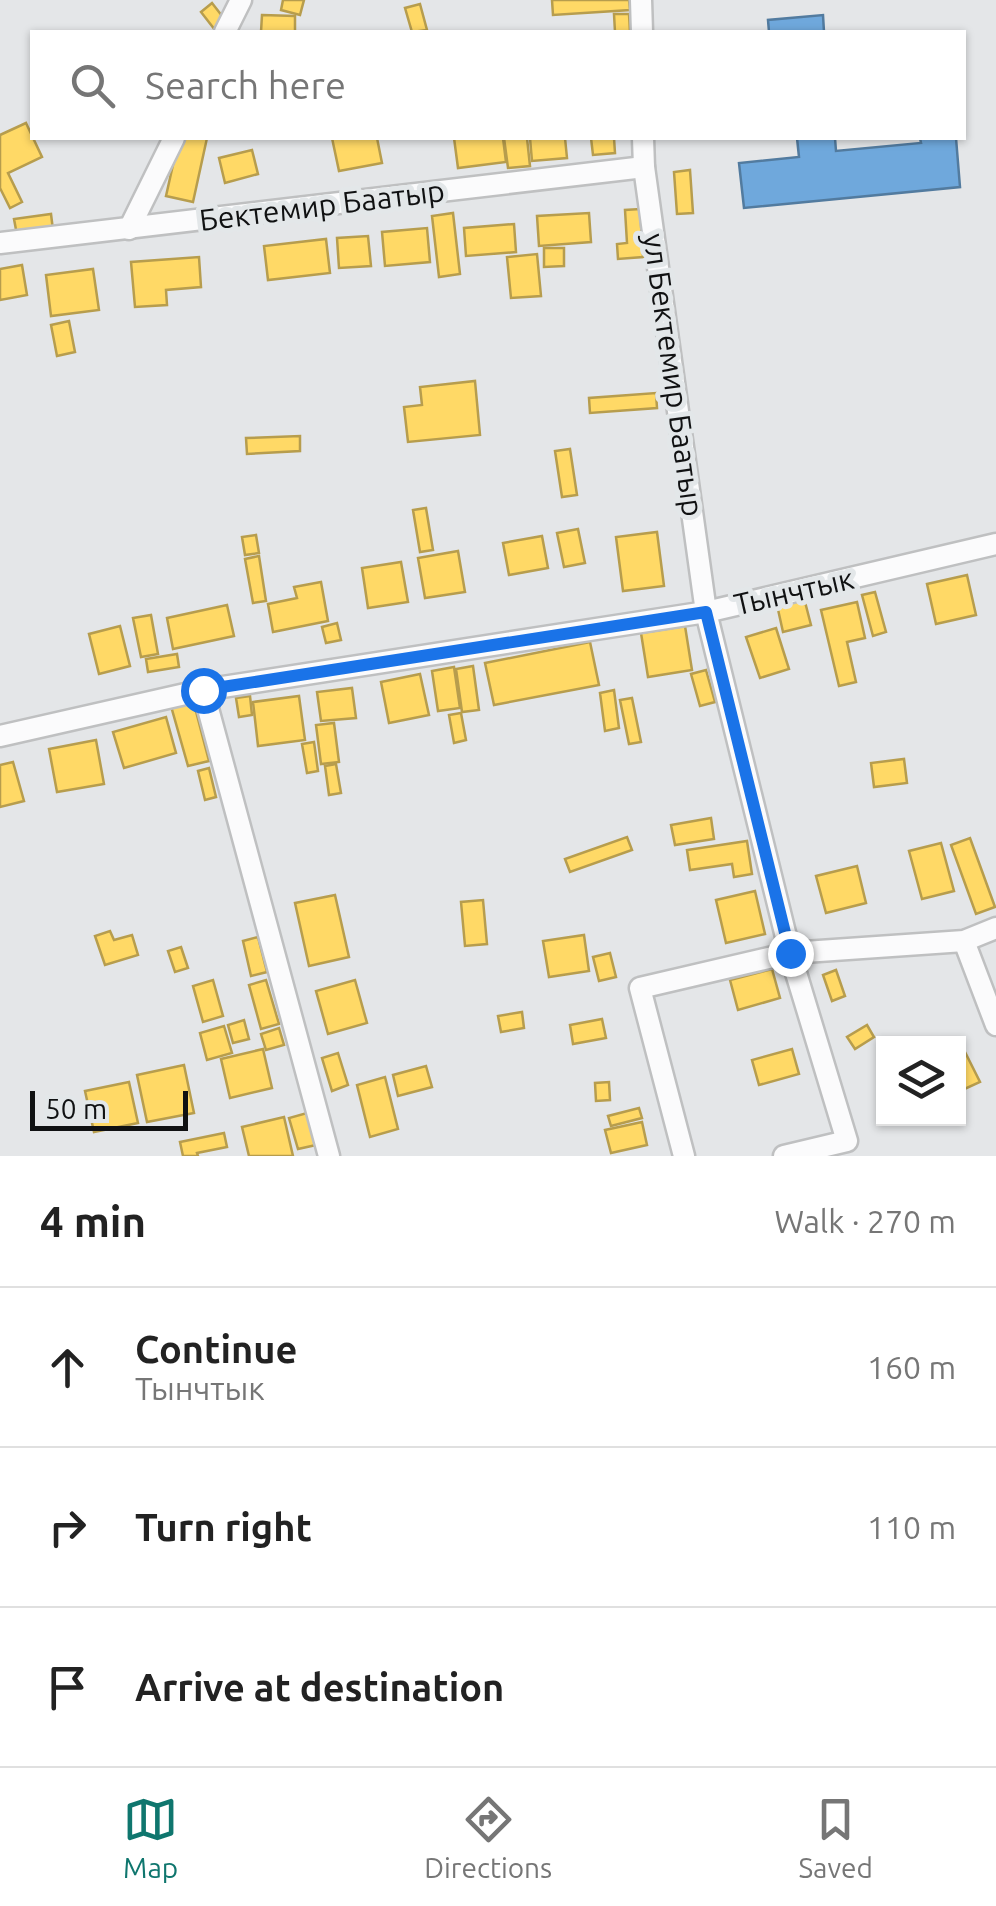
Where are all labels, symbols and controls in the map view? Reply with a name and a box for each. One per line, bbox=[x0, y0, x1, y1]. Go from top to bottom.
search box bbox=[30, 30, 966, 140]
icon: search bbox=[65, 58, 120, 113]
text: Search here bbox=[145, 64, 346, 106]
street label: Бектемир Баатыр bbox=[197, 173, 446, 237]
street label: ул Бектемир Баатыр bbox=[637, 231, 711, 518]
street label: Тынчтык bbox=[731, 561, 857, 621]
route start bbox=[181, 668, 227, 714]
route end bbox=[768, 931, 814, 977]
map controls bbox=[876, 1036, 966, 1126]
button: layers bbox=[876, 1036, 966, 1126]
scale bar bbox=[30, 1086, 188, 1130]
text: 50 m bbox=[45, 1093, 107, 1124]
text: 4 min bbox=[40, 1198, 146, 1245]
text: Walk · 270 m bbox=[774, 1203, 956, 1239]
text: Continue bbox=[135, 1328, 297, 1370]
icon: ahead bbox=[40, 1340, 95, 1395]
text: 160 m bbox=[867, 1349, 956, 1385]
text: Тынчтык bbox=[135, 1370, 265, 1406]
icon: right bbox=[40, 1500, 95, 1555]
text: Turn right bbox=[135, 1506, 312, 1548]
text: 110 m bbox=[867, 1509, 956, 1545]
icon: arrive bbox=[40, 1660, 95, 1715]
text: Arrive at destination bbox=[135, 1666, 504, 1708]
tab: Map bbox=[123, 1792, 178, 1883]
tab: Directions bbox=[424, 1792, 552, 1883]
tab: Saved bbox=[798, 1792, 873, 1883]

